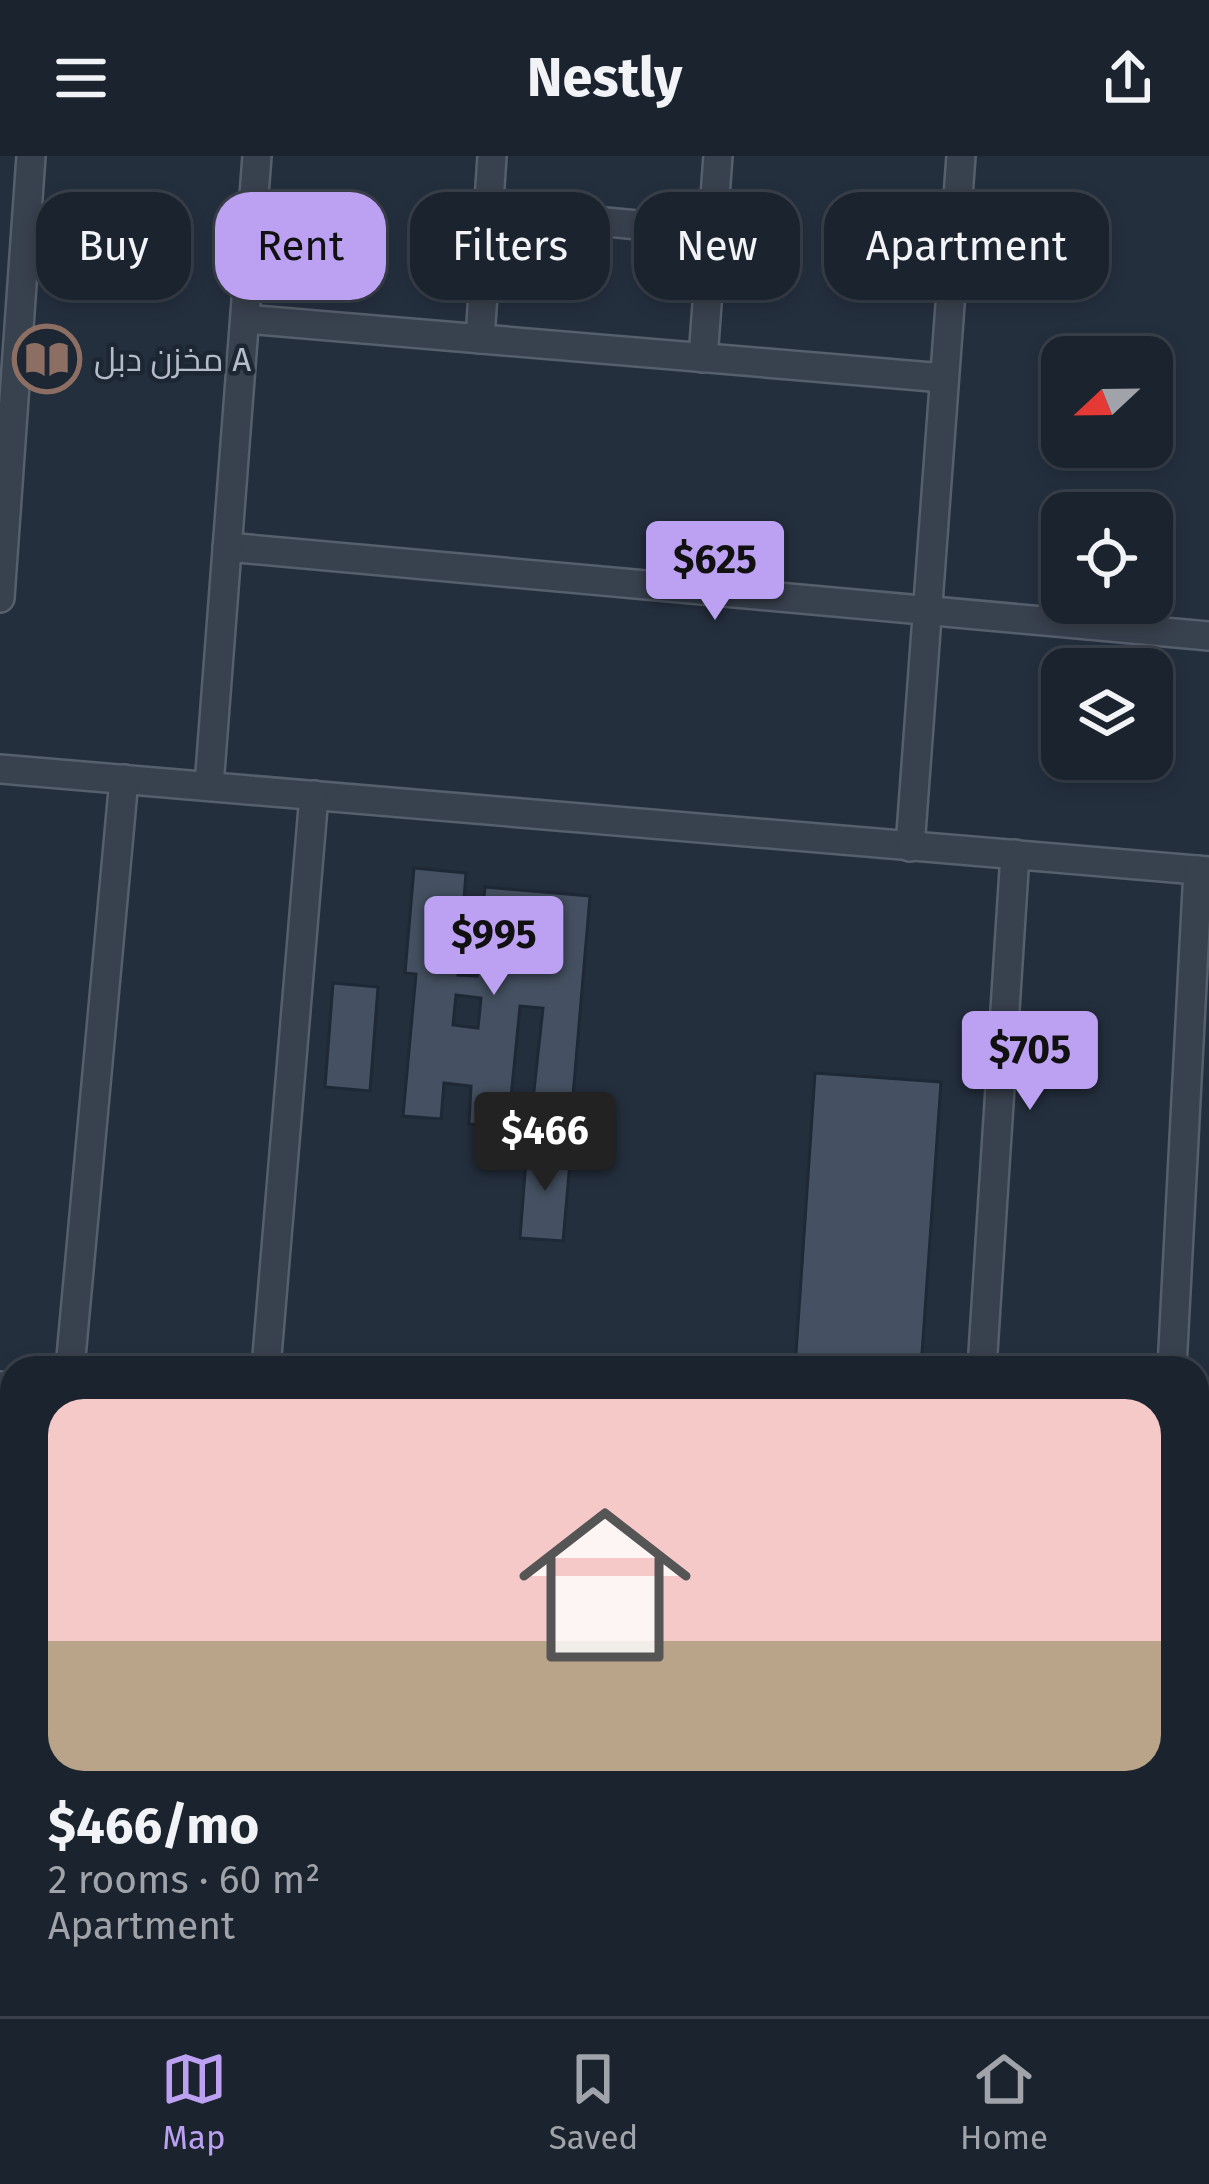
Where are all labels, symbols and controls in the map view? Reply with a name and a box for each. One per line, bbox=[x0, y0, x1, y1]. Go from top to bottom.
icon: menu bbox=[48, 45, 114, 111]
icon: share bbox=[1095, 45, 1161, 111]
text: Nestly bbox=[527, 46, 682, 110]
chip: Buy bbox=[36, 192, 191, 300]
chip: Rent bbox=[215, 192, 386, 300]
chip: Filters bbox=[410, 192, 610, 300]
chip: New bbox=[634, 192, 800, 300]
chip: Apartment bbox=[824, 192, 1109, 300]
library icon: مخزن دبل A bbox=[12, 324, 82, 394]
north arrow bbox=[1041, 336, 1173, 468]
map controls bbox=[1041, 336, 1173, 780]
place label: مخزن دبل A bbox=[94, 340, 251, 380]
button: locate bbox=[1041, 492, 1173, 624]
pin: $625 bbox=[644, 521, 786, 623]
text: $625 bbox=[673, 537, 757, 583]
button: layers bbox=[1041, 648, 1173, 780]
pin: $995 bbox=[423, 896, 565, 998]
text: $995 bbox=[451, 912, 537, 958]
pin: $705 bbox=[959, 1011, 1101, 1113]
text: $705 bbox=[989, 1027, 1071, 1073]
pin: $466 bbox=[474, 1092, 616, 1194]
text: $466 bbox=[501, 1108, 589, 1154]
icon: home bbox=[497, 1477, 713, 1693]
text: $466/mo bbox=[48, 1795, 259, 1857]
text: 2 rooms · 60 m² bbox=[48, 1857, 320, 1903]
text: Apartment bbox=[48, 1903, 235, 1949]
tab: Map bbox=[161, 2046, 227, 2158]
tab: Saved bbox=[549, 2046, 638, 2158]
tab: Home bbox=[960, 2046, 1048, 2158]

